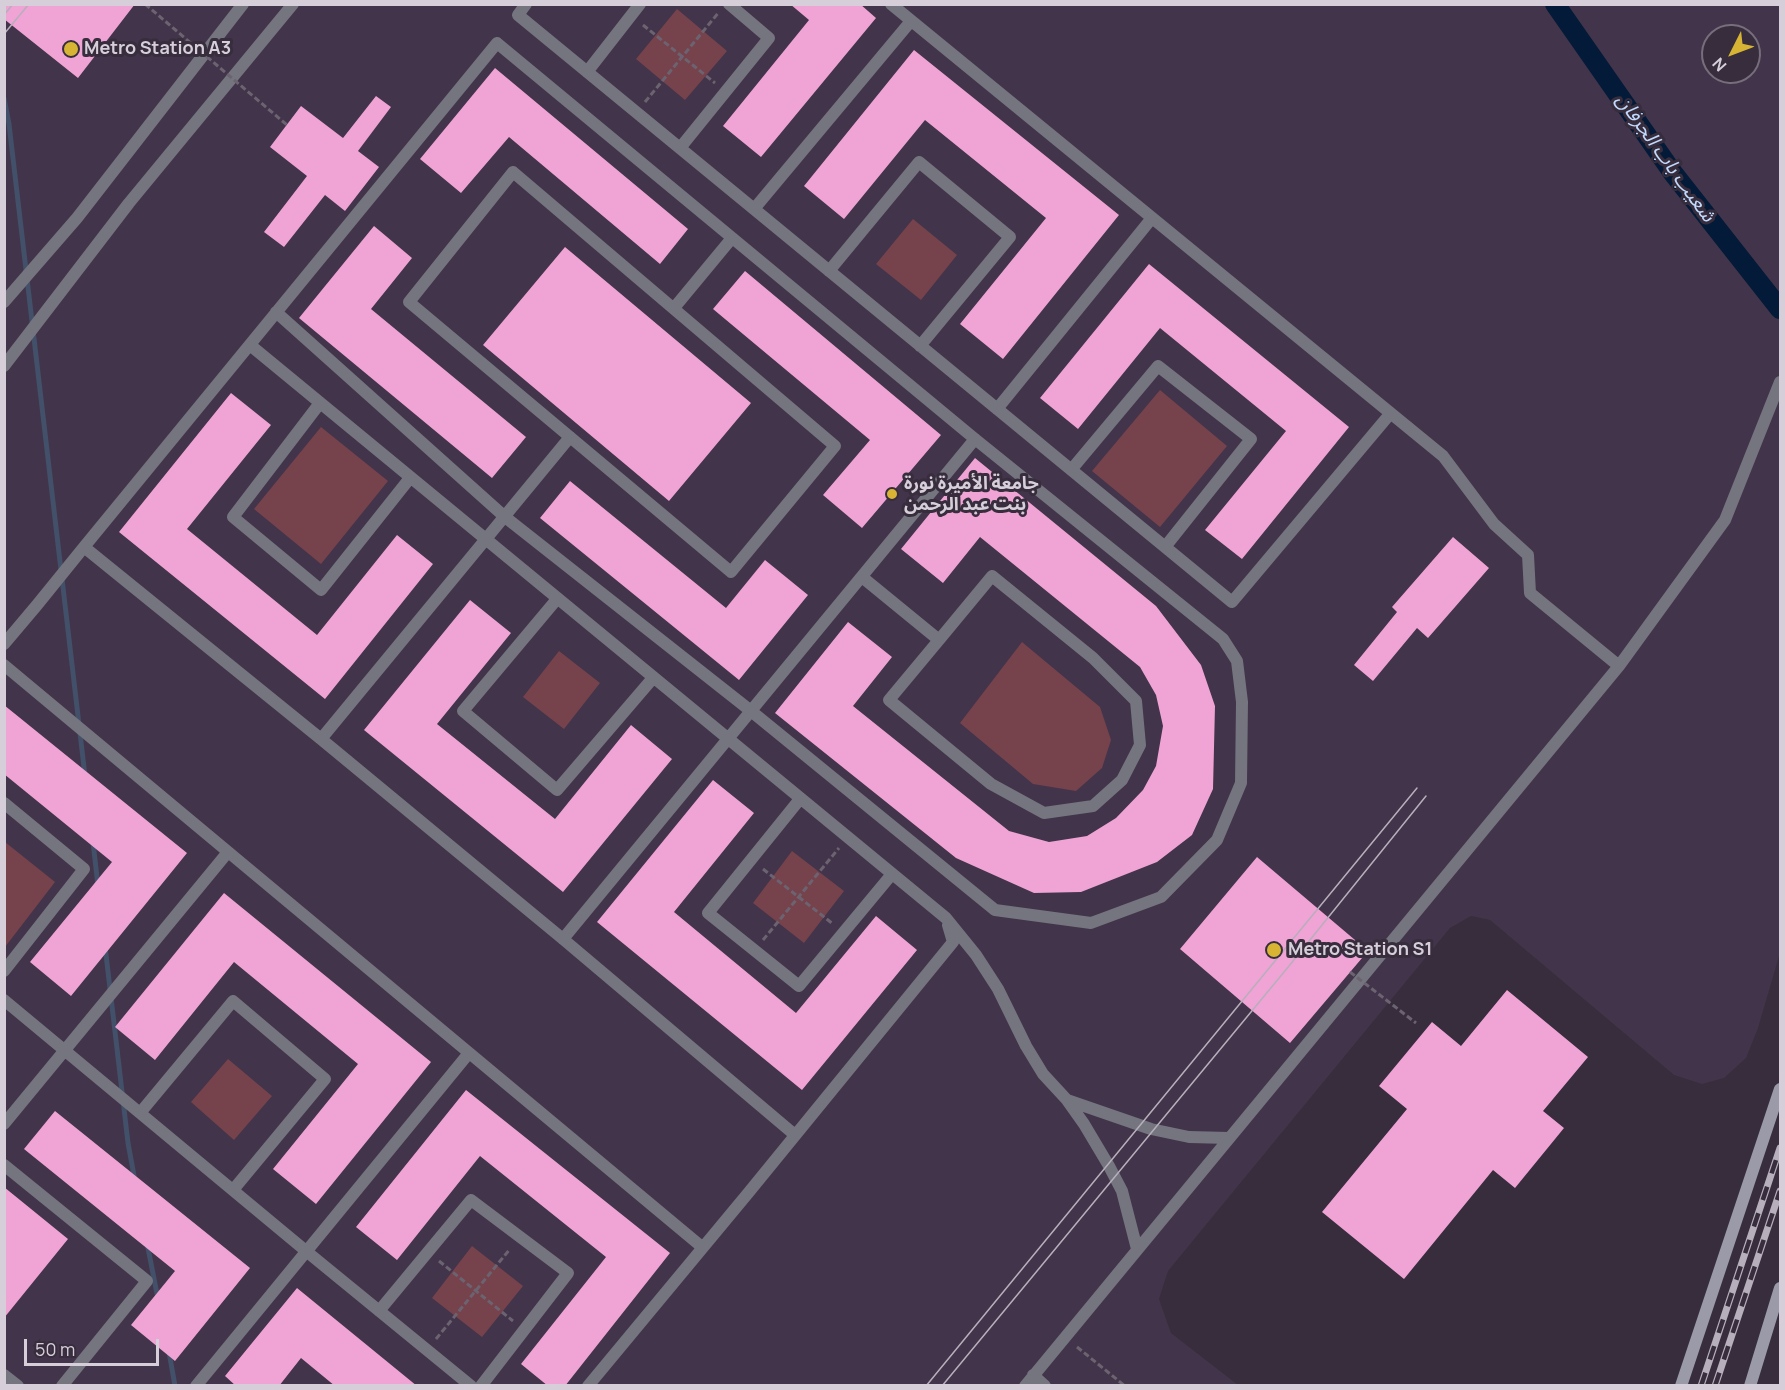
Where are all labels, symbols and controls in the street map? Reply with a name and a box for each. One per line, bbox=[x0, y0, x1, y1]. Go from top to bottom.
north arrow bbox=[1701, 24, 1761, 84]
place label: Metro Station A3 bbox=[84, 38, 231, 60]
marker: Metro Station A3 bbox=[62, 40, 80, 58]
text: N bbox=[1707, 53, 1731, 76]
water label: شعيب باب الجرفان bbox=[1610, 89, 1720, 227]
place label: جامعة الأميرة نورة بنت عبد الرحمن bbox=[904, 473, 1039, 516]
marker: جامعة الأميرة نورة بنت عبد الرحمن bbox=[885, 487, 899, 501]
place label: Metro Station S1 bbox=[1288, 939, 1432, 961]
marker: Metro Station S1 bbox=[1265, 941, 1283, 959]
scale bar bbox=[27, 1327, 162, 1365]
text: 50 m bbox=[35, 1337, 75, 1361]

